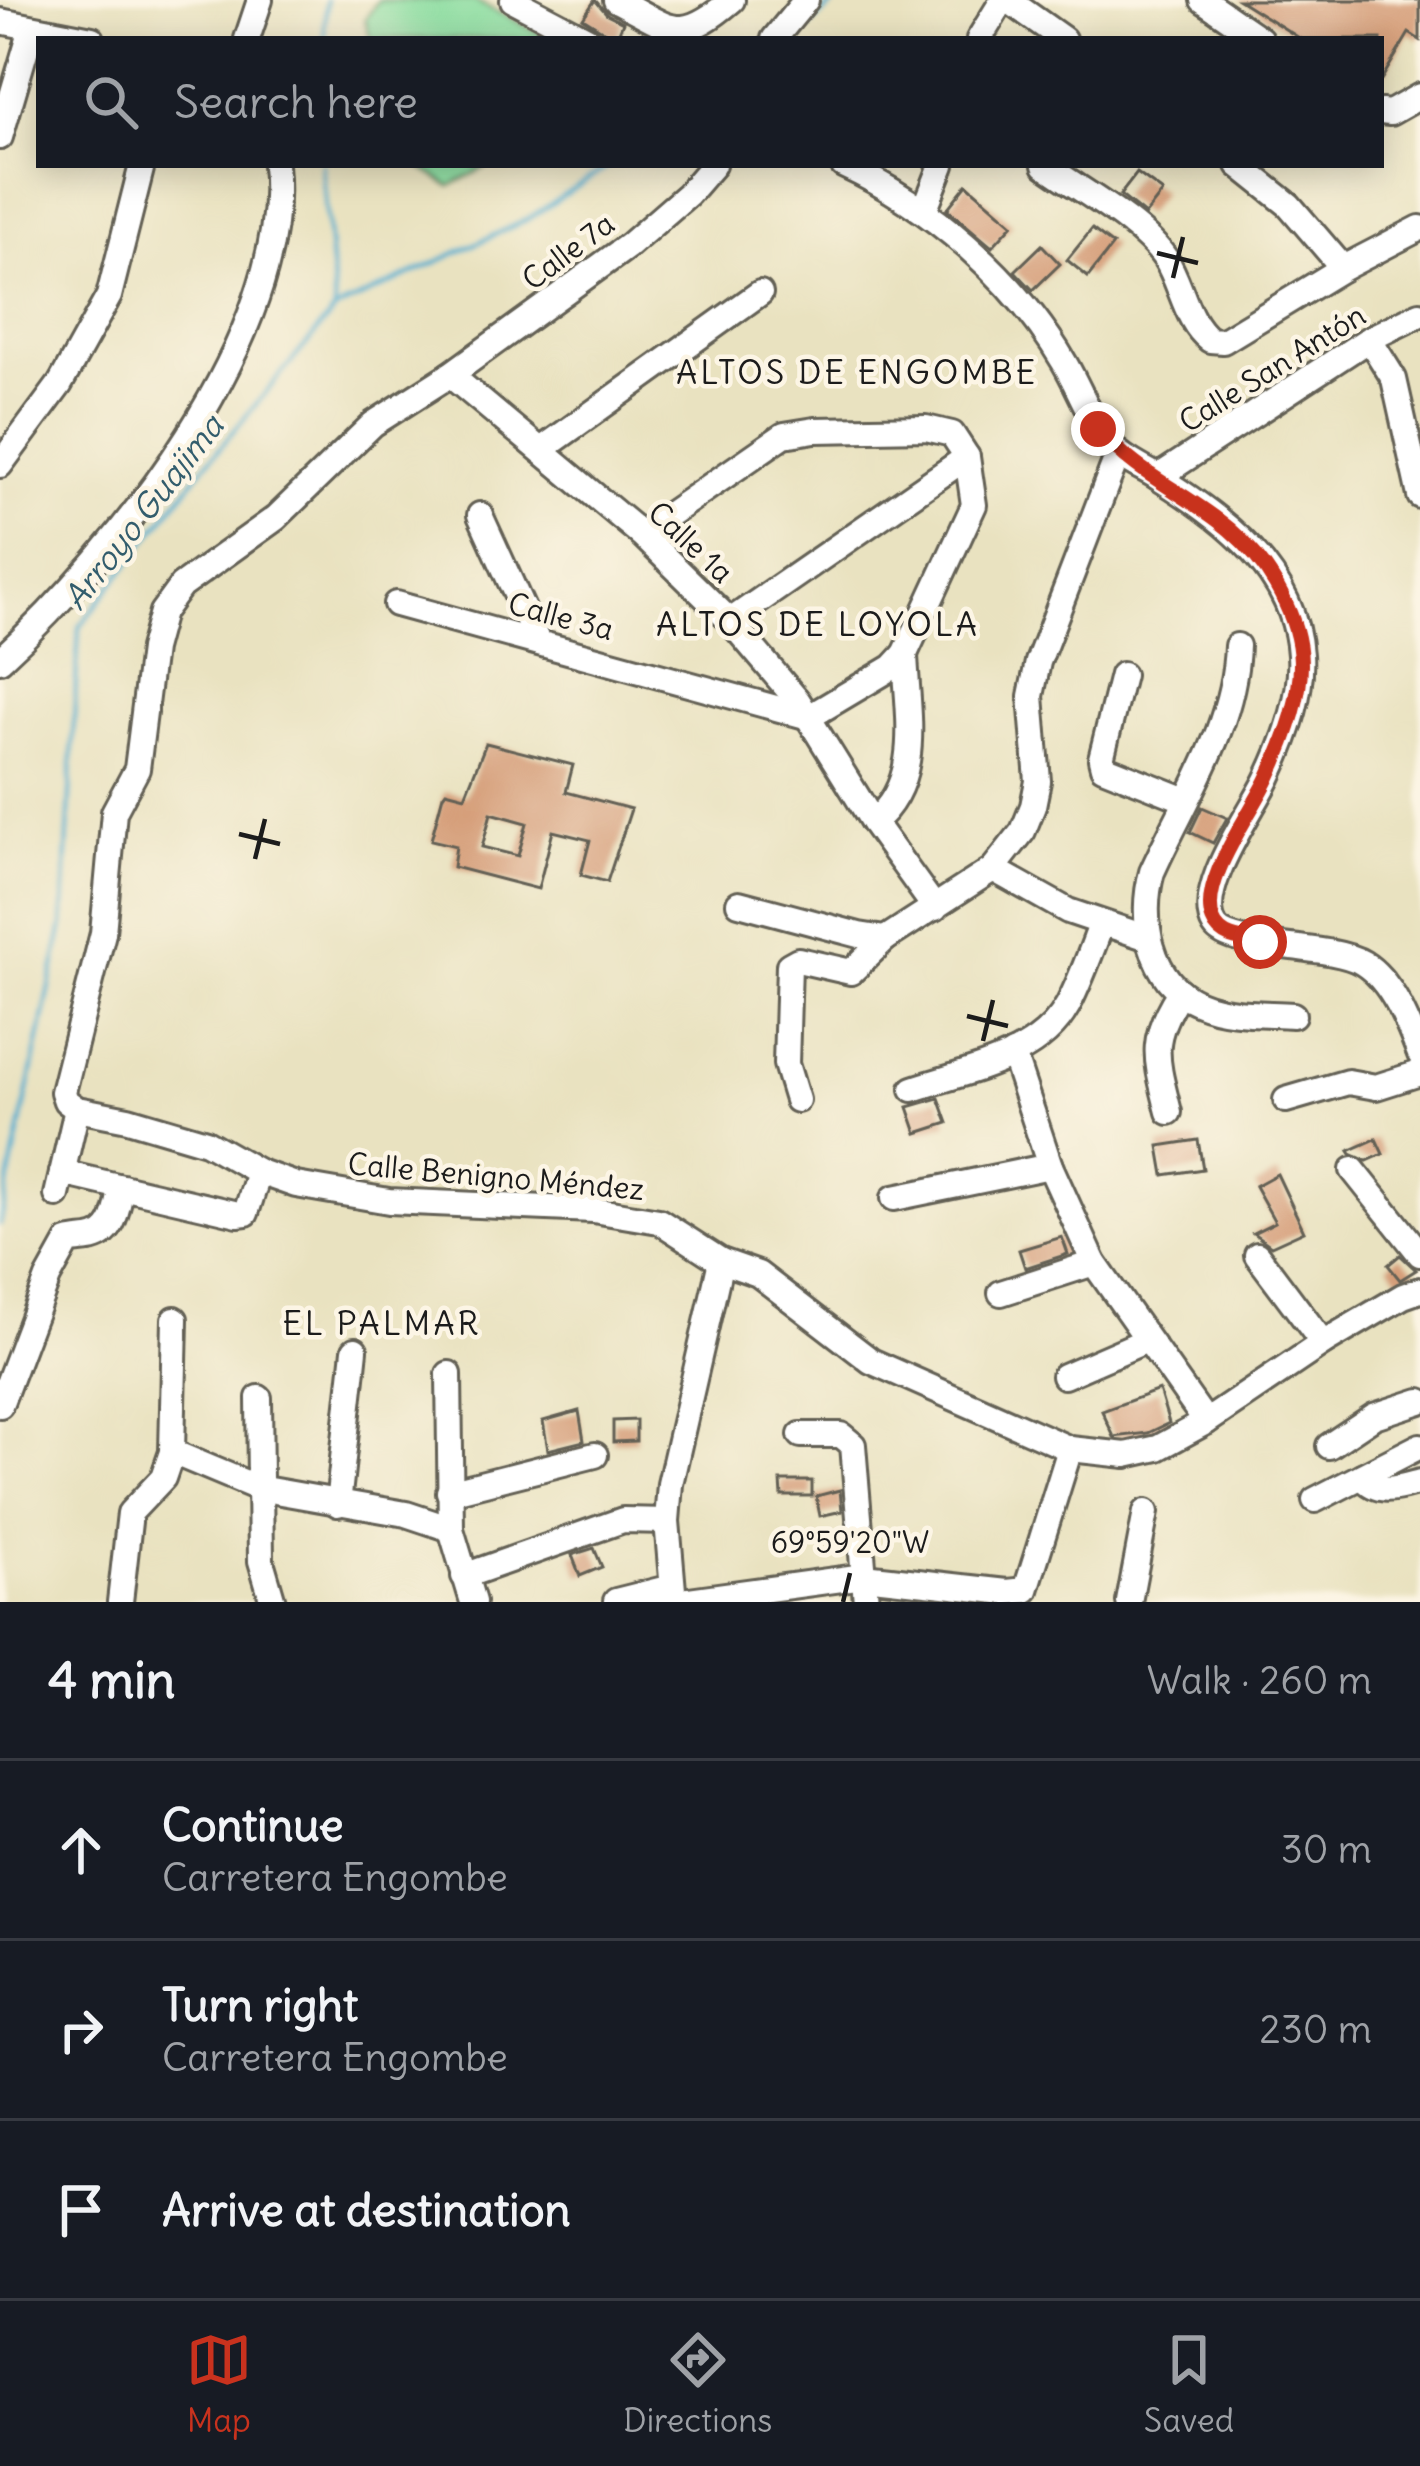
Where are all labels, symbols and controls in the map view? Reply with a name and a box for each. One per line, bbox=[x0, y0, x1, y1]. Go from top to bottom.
search box bbox=[36, 36, 1384, 168]
icon: search bbox=[78, 69, 144, 135]
text: Search here bbox=[174, 74, 418, 130]
street label: Calle 7a bbox=[515, 204, 621, 298]
street label: Calle San Antón bbox=[1172, 296, 1372, 440]
district label: ALTOS DE ENGOMBE bbox=[676, 351, 1038, 393]
route end bbox=[1071, 402, 1125, 456]
water label: Arroyo Guajima bbox=[54, 404, 233, 618]
street label: Calle 1a bbox=[641, 493, 741, 591]
street label: Calle 3a bbox=[504, 584, 618, 648]
district label: ALTOS DE LOYOLA bbox=[656, 603, 980, 645]
route start bbox=[1233, 915, 1287, 969]
street label: Calle Benigno Méndez bbox=[346, 1144, 646, 1208]
district label: EL PALMAR bbox=[282, 1302, 482, 1344]
text: 69°59'20"W bbox=[771, 1523, 929, 1561]
text: 4 min bbox=[48, 1648, 175, 1712]
text: Walk · 260 m bbox=[1147, 1656, 1372, 1705]
text: Continue bbox=[162, 1797, 344, 1853]
icon: ahead bbox=[48, 1817, 114, 1883]
text: 30 m bbox=[1281, 1825, 1372, 1874]
text: Carretera Engombe bbox=[162, 1853, 508, 1902]
text: Turn right bbox=[162, 1977, 358, 2033]
icon: right bbox=[48, 1997, 114, 2063]
text: 230 m bbox=[1259, 2005, 1372, 2054]
text: Carretera Engombe bbox=[162, 2033, 508, 2082]
icon: arrive bbox=[48, 2177, 114, 2243]
text: Arrive at destination bbox=[162, 2182, 571, 2238]
tab: Map bbox=[186, 2327, 252, 2441]
tab: Directions bbox=[623, 2327, 772, 2441]
tab: Saved bbox=[1144, 2327, 1234, 2441]

